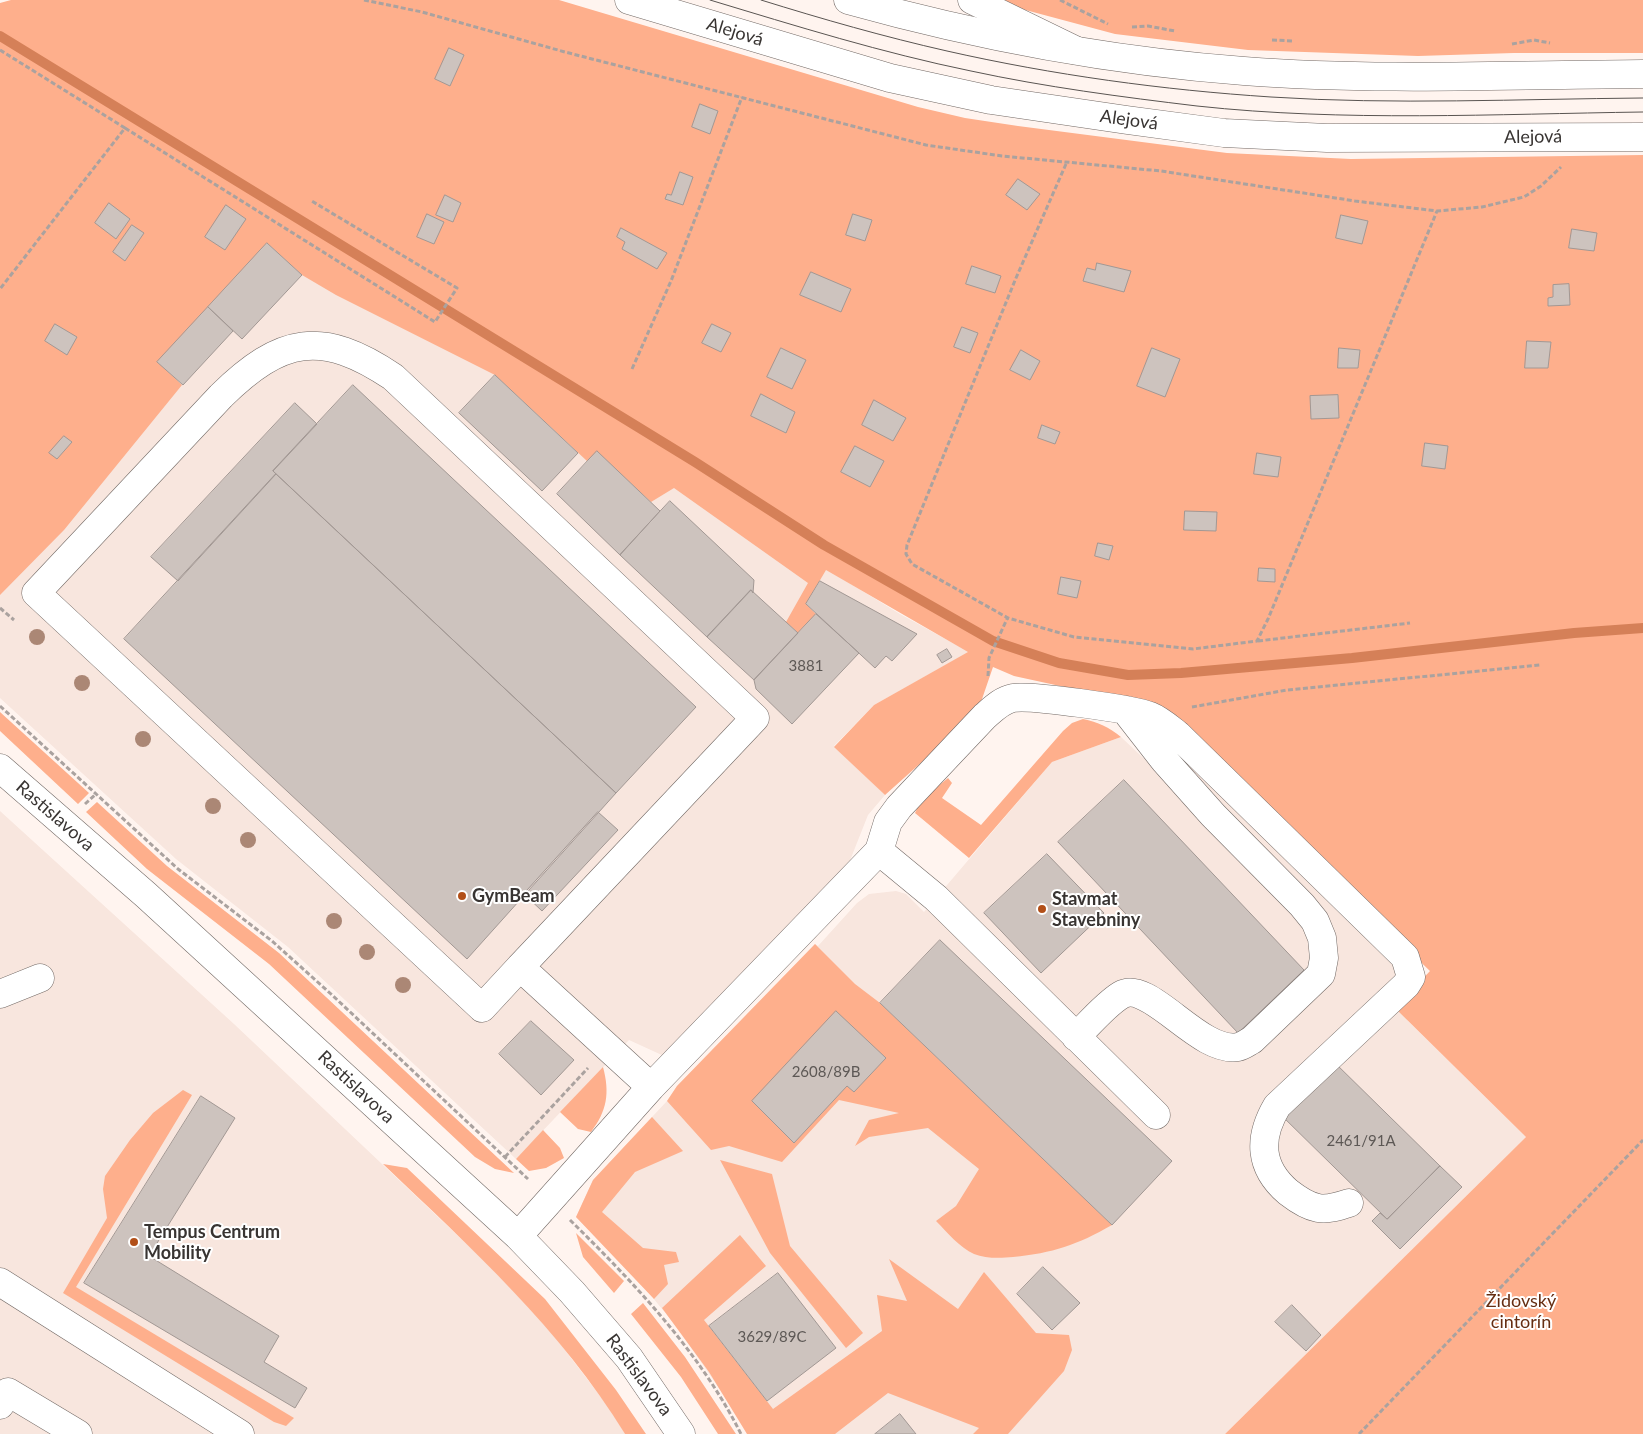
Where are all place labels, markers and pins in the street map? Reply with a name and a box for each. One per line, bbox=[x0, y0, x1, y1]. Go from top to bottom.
place label: GymBeam bbox=[472, 885, 555, 907]
place label: Stavmat Stavebniny bbox=[1052, 888, 1140, 931]
marker: GymBeam bbox=[456, 890, 468, 902]
marker: Stavmat Stavebniny bbox=[1036, 903, 1048, 915]
place label: Tempus Centrum Mobility bbox=[144, 1221, 280, 1264]
marker: Tempus Centrum Mobility bbox=[128, 1236, 140, 1248]

